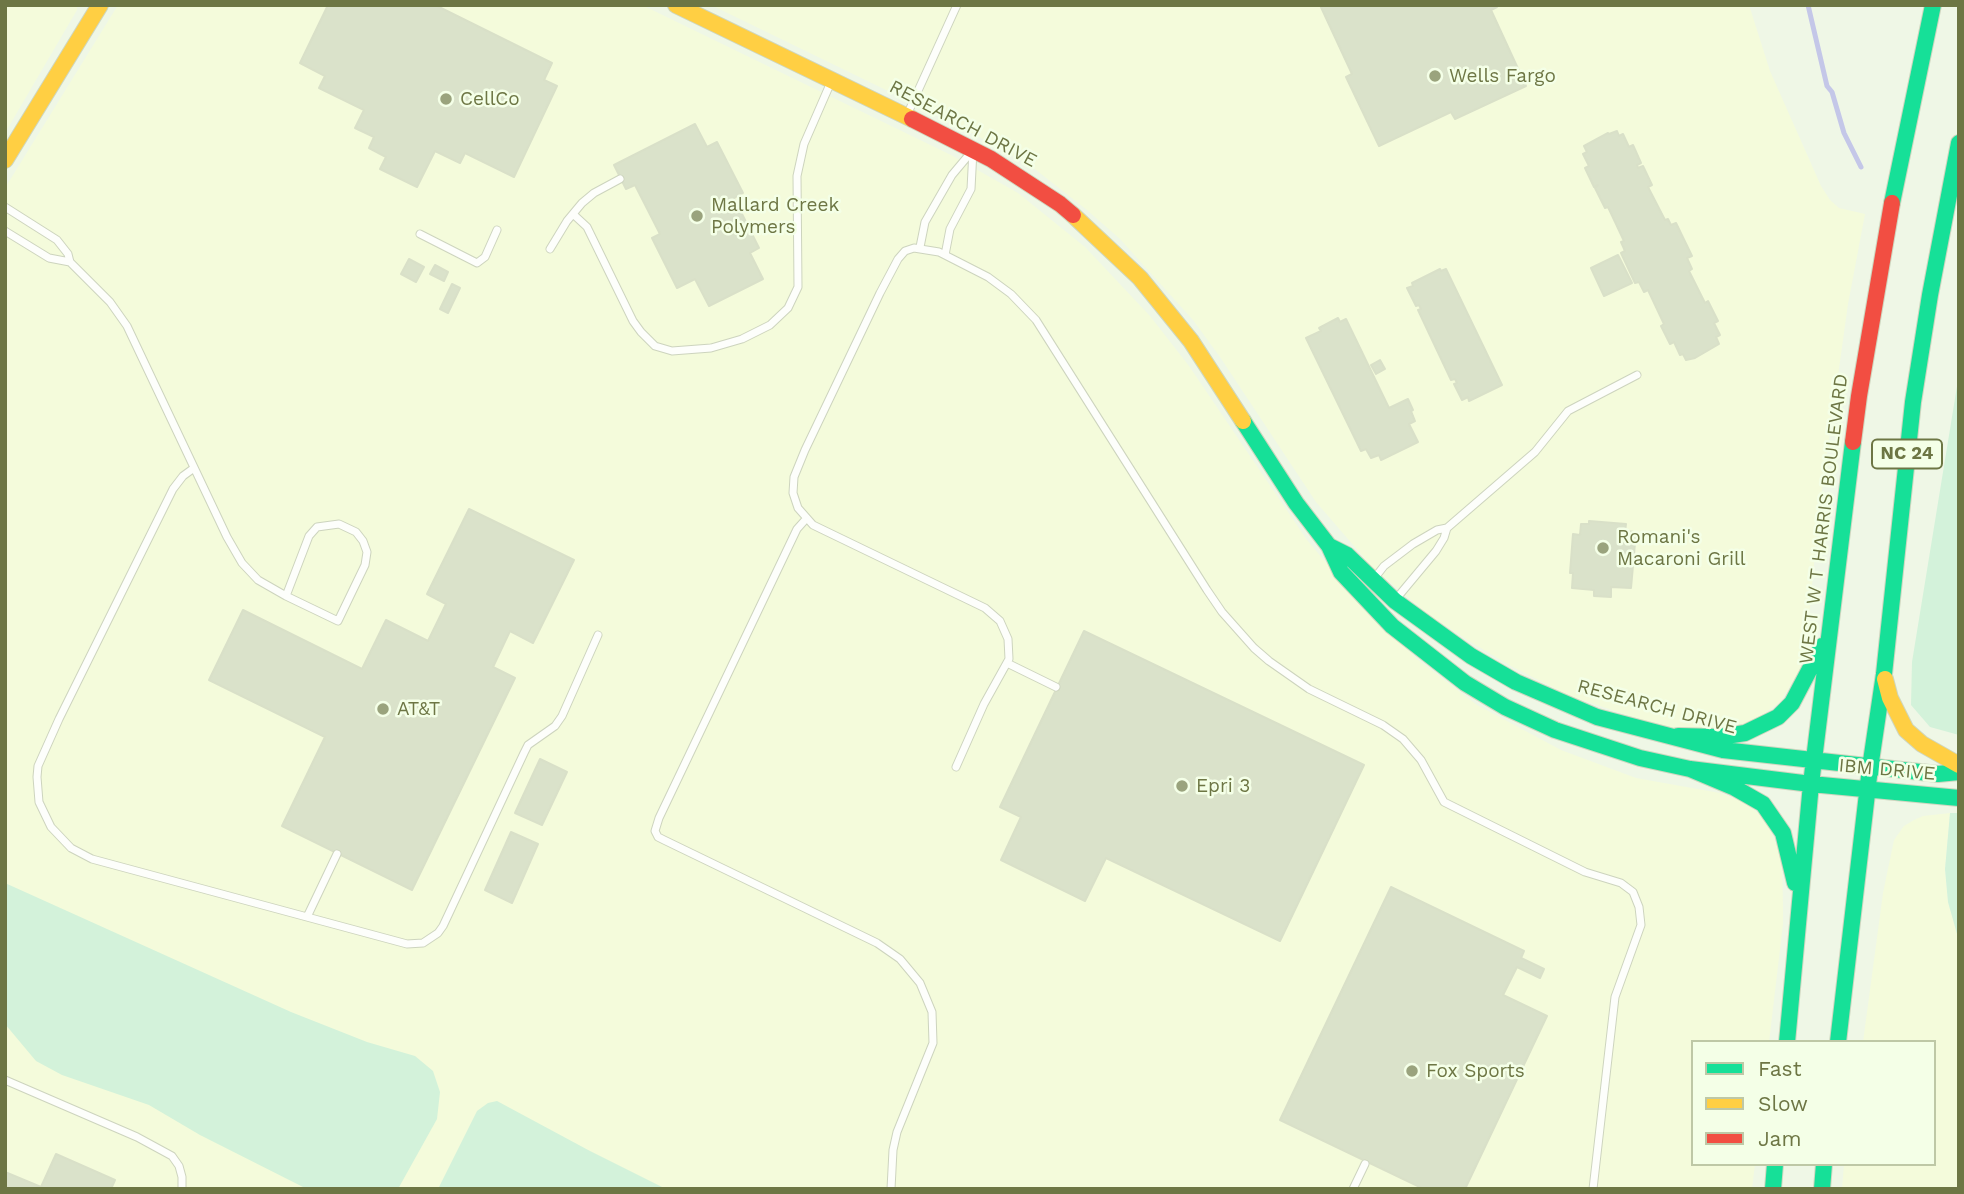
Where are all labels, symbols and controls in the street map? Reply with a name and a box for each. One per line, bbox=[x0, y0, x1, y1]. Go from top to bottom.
place label: Wells Fargo bbox=[1449, 65, 1556, 87]
marker: Wells Fargo bbox=[1427, 68, 1443, 84]
street label: RESEARCH DRIVE bbox=[885, 75, 1041, 173]
place label: CellCo bbox=[460, 88, 520, 110]
marker: CellCo bbox=[438, 91, 454, 107]
place label: Mallard Creek Polymers bbox=[711, 194, 839, 238]
marker: Mallard Creek Polymers bbox=[689, 208, 705, 224]
street label: WEST W T HARRIS BOULEVARD bbox=[1795, 373, 1853, 665]
road number: NC 24 bbox=[1872, 440, 1942, 468]
place label: Romani's Macaroni Grill bbox=[1617, 526, 1746, 570]
marker: Romani's Macaroni Grill bbox=[1595, 540, 1611, 556]
street label: RESEARCH DRIVE bbox=[1575, 675, 1739, 739]
place label: AT&T bbox=[397, 698, 440, 720]
marker: AT&T bbox=[375, 701, 391, 717]
street label: IBM DRIVE bbox=[1838, 754, 1936, 786]
place label: Epri 3 bbox=[1196, 775, 1250, 797]
marker: Epri 3 bbox=[1174, 778, 1190, 794]
legend bbox=[1691, 1040, 1936, 1166]
text: Fast bbox=[1758, 1056, 1802, 1081]
place label: Fox Sports bbox=[1426, 1060, 1525, 1082]
marker: Fox Sports bbox=[1404, 1063, 1420, 1079]
text: Slow bbox=[1758, 1091, 1808, 1116]
text: Jam bbox=[1758, 1126, 1801, 1151]

